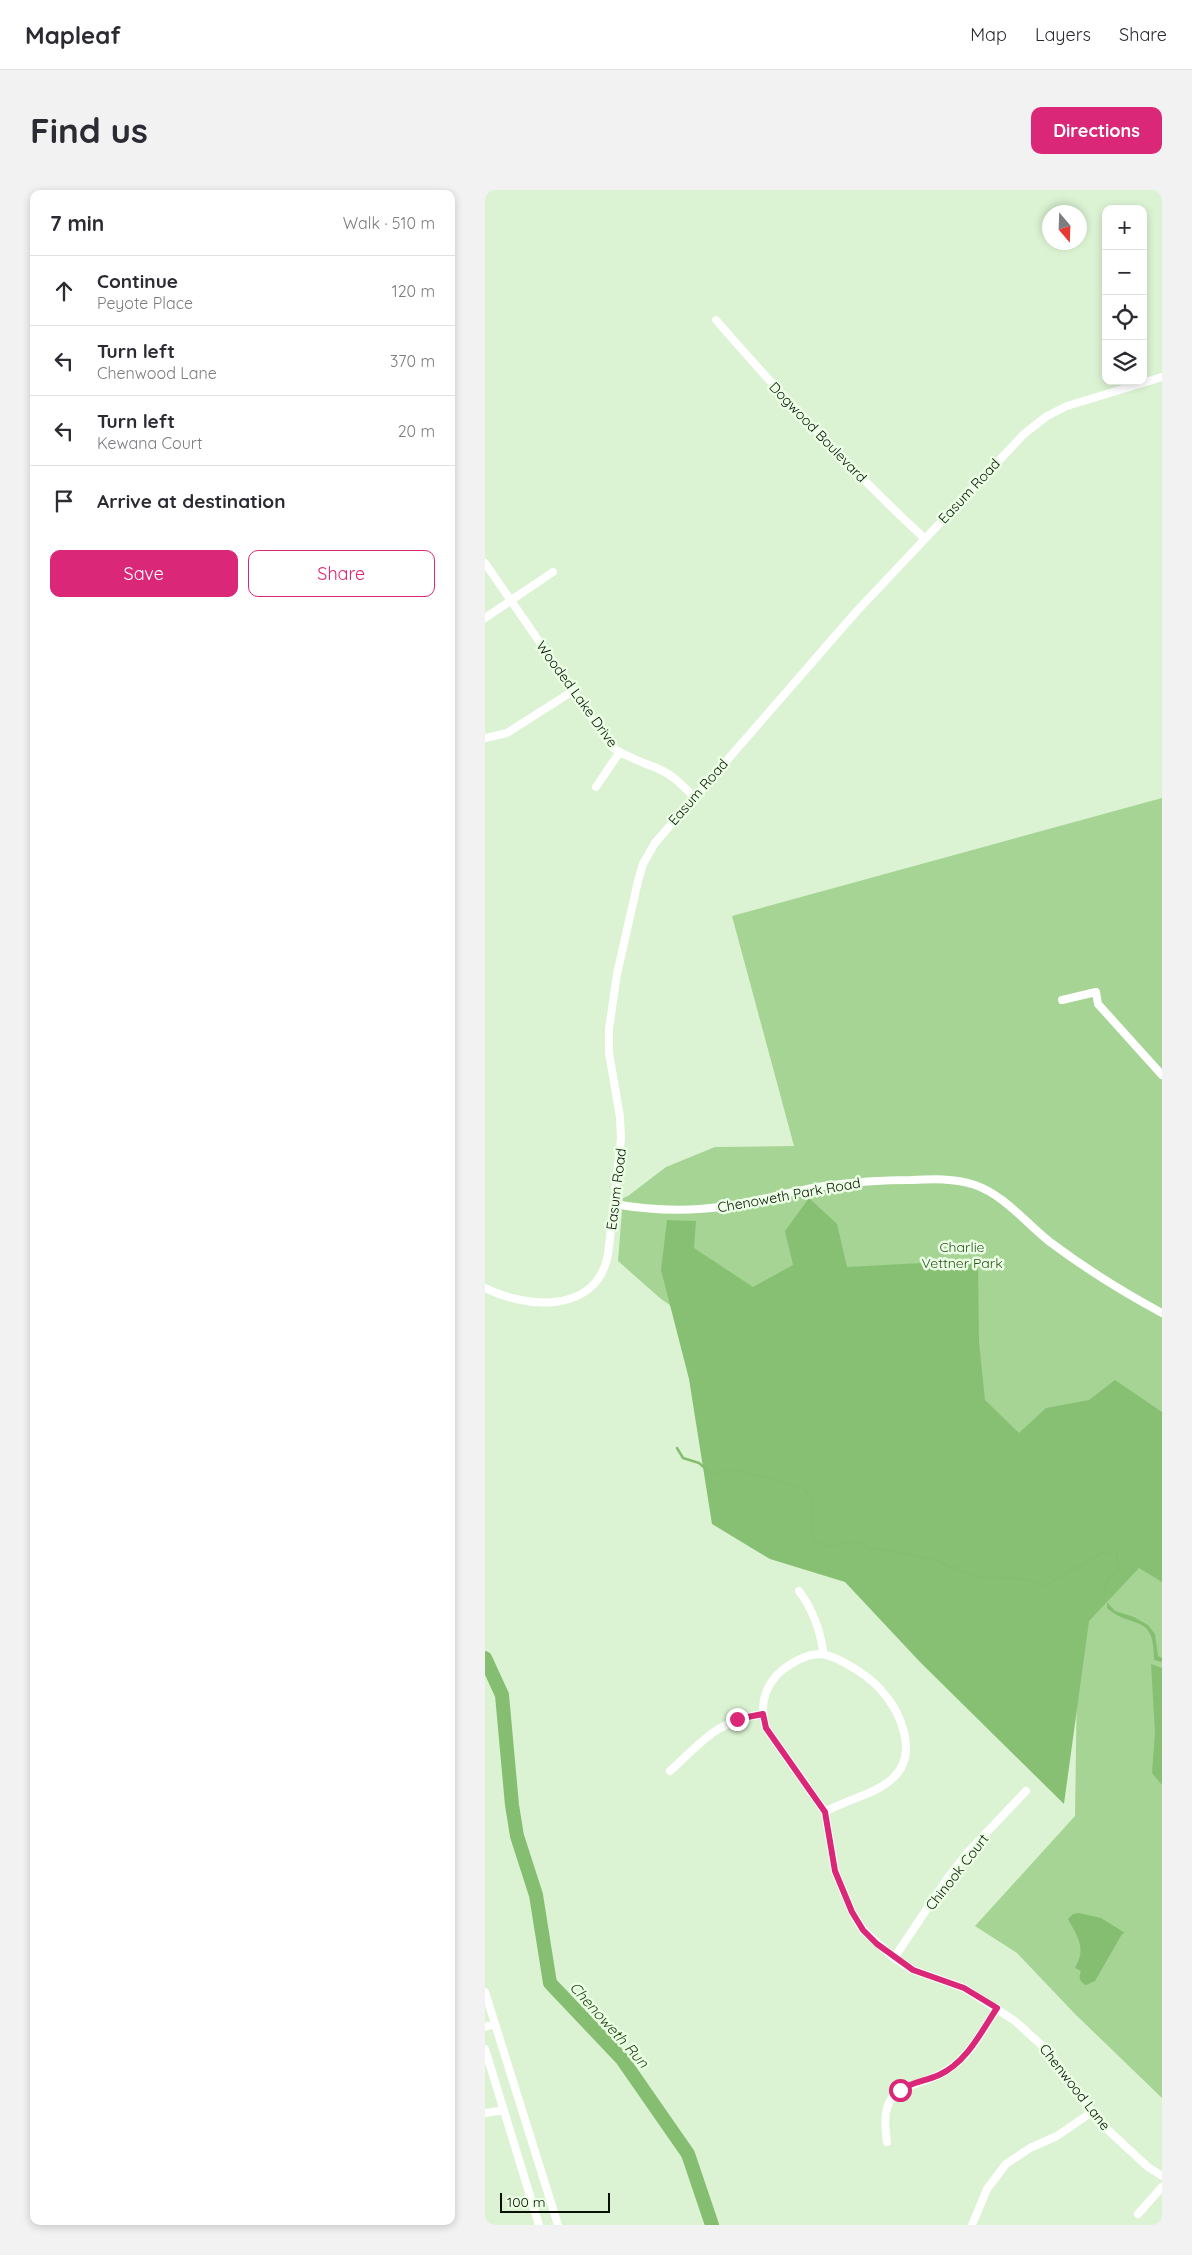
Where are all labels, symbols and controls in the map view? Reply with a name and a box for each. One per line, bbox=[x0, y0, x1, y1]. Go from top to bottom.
text: Mapleaf bbox=[25, 20, 121, 50]
text: Map bbox=[970, 23, 1007, 46]
text: Layers bbox=[1035, 23, 1091, 46]
text: Share bbox=[1119, 23, 1167, 46]
button: Directions bbox=[1031, 107, 1162, 154]
text: Find us bbox=[30, 108, 148, 152]
north arrow bbox=[1042, 205, 1087, 250]
map controls bbox=[1102, 205, 1147, 385]
button: + bbox=[1102, 205, 1147, 250]
text: 7 min bbox=[50, 210, 104, 236]
text: Walk · 510 m bbox=[343, 213, 435, 233]
button: − bbox=[1102, 250, 1147, 295]
text: Continue bbox=[97, 269, 178, 293]
icon: ahead bbox=[50, 277, 78, 305]
text: 120 m bbox=[392, 281, 435, 301]
text: Peyote Place bbox=[97, 293, 193, 313]
button: locate bbox=[1102, 295, 1147, 340]
text: Turn left bbox=[97, 339, 175, 363]
button: layers bbox=[1102, 340, 1147, 385]
icon: left bbox=[50, 347, 78, 375]
text: 370 m bbox=[390, 351, 435, 371]
text: Chenwood Lane bbox=[97, 363, 217, 383]
street label: Dogwood Boulevard bbox=[765, 378, 871, 486]
text: Turn left bbox=[97, 409, 175, 433]
icon: left bbox=[50, 417, 78, 445]
text: 20 m bbox=[398, 421, 435, 441]
text: Kewana Court bbox=[97, 433, 202, 453]
street label: Easum Road bbox=[934, 455, 1004, 527]
icon: arrive bbox=[50, 487, 78, 515]
text: Arrive at destination bbox=[97, 489, 286, 513]
button: Save bbox=[50, 550, 238, 597]
button: Share bbox=[248, 550, 435, 597]
street label: Wooded Lake Drive bbox=[532, 637, 622, 751]
street label: Easum Road bbox=[664, 755, 732, 829]
street label: Easum Road bbox=[602, 1147, 630, 1231]
street label: Chenoweth Park Road bbox=[716, 1174, 862, 1216]
park label: Charlie Vettner Park bbox=[921, 1238, 1003, 1272]
route end bbox=[726, 1708, 749, 1731]
street label: Chinook Court bbox=[922, 1830, 993, 1914]
water label: Chenoweth Run bbox=[566, 1978, 653, 2072]
street label: Chenwood Lane bbox=[1036, 2040, 1114, 2134]
route start bbox=[889, 2079, 912, 2102]
scale bar bbox=[500, 2190, 610, 2213]
text: 100 m bbox=[507, 2193, 545, 2211]

